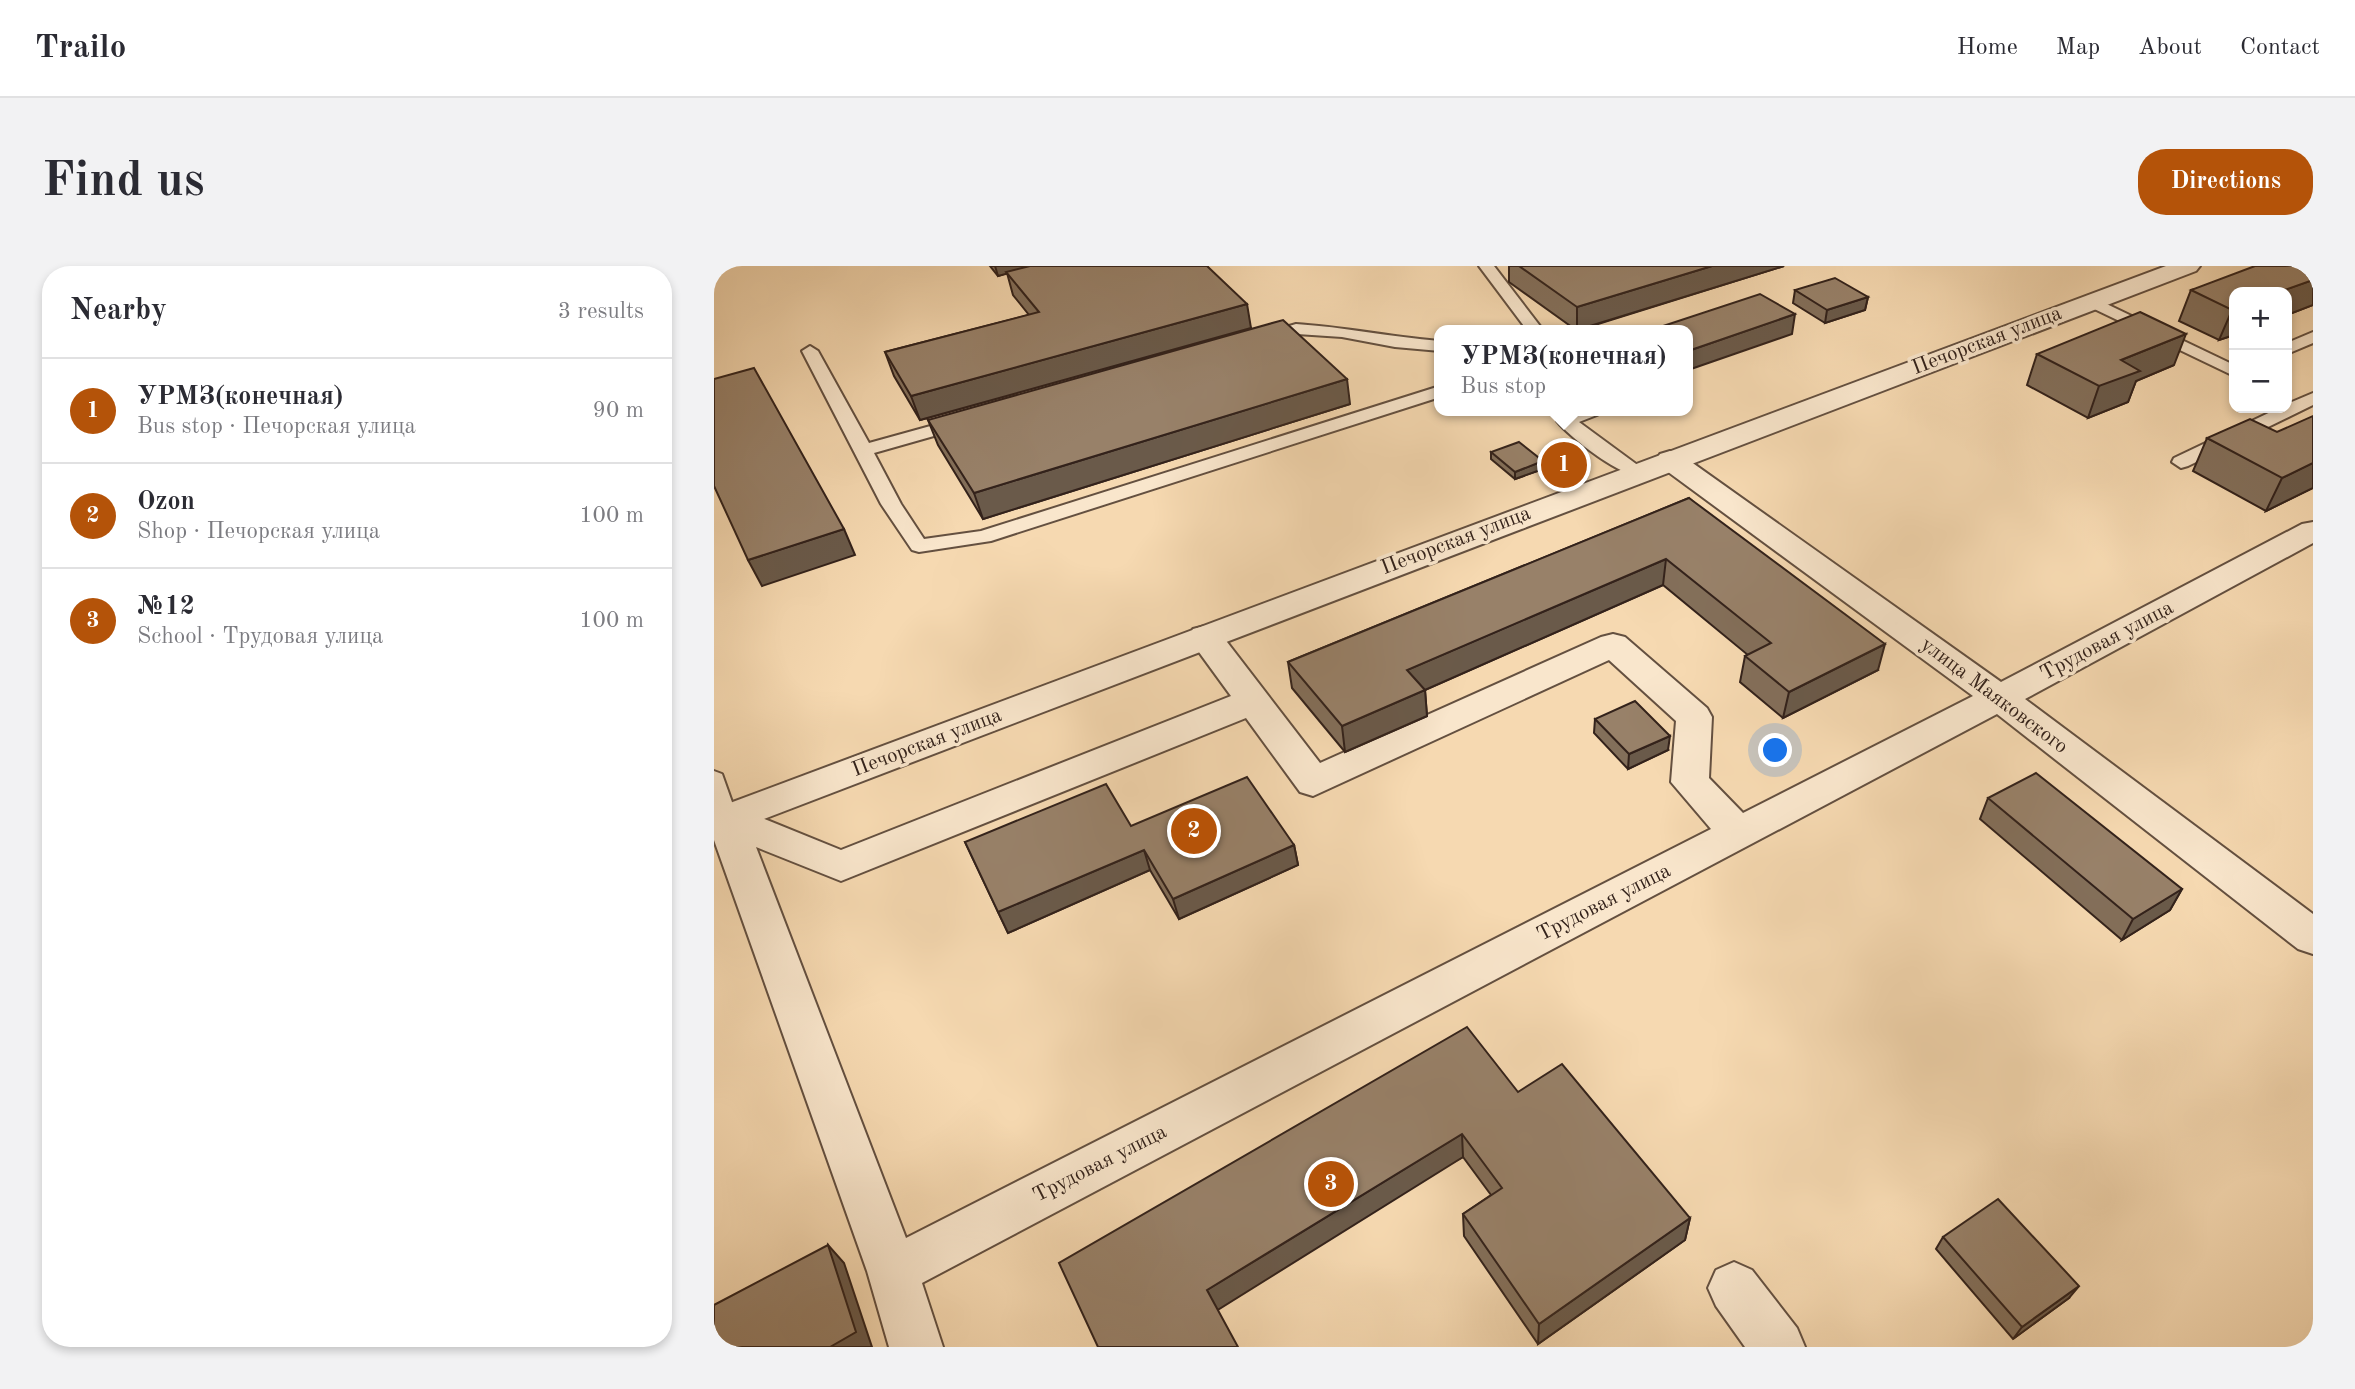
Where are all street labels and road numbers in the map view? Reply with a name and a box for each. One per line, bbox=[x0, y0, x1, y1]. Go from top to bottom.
street label: Печорская улица bbox=[1909, 303, 2065, 379]
street label: Печорская улица bbox=[1378, 503, 1534, 579]
street label: Трудовая улица bbox=[2037, 597, 2177, 685]
street label: улица Маяковского bbox=[1917, 634, 2071, 758]
street label: Печорская улица bbox=[849, 705, 1005, 781]
street label: Трудовая улица bbox=[1534, 860, 1674, 946]
street label: Трудовая улица bbox=[1030, 1121, 1170, 1207]

